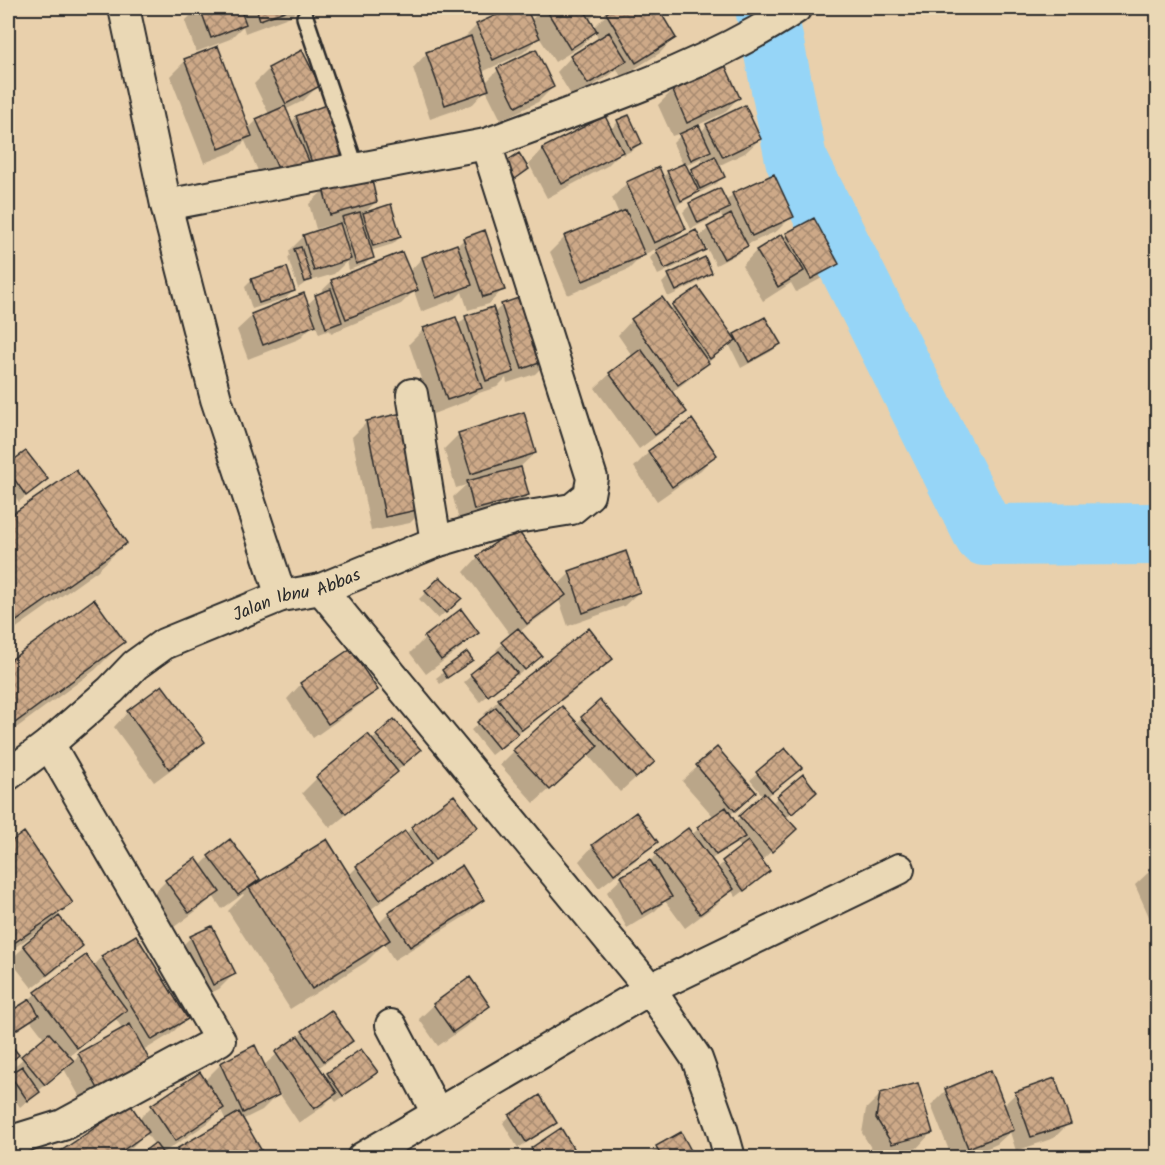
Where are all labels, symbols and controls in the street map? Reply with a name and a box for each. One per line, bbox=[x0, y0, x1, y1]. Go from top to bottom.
street label: Jalan Ibnu Abbas bbox=[229, 561, 366, 630]

